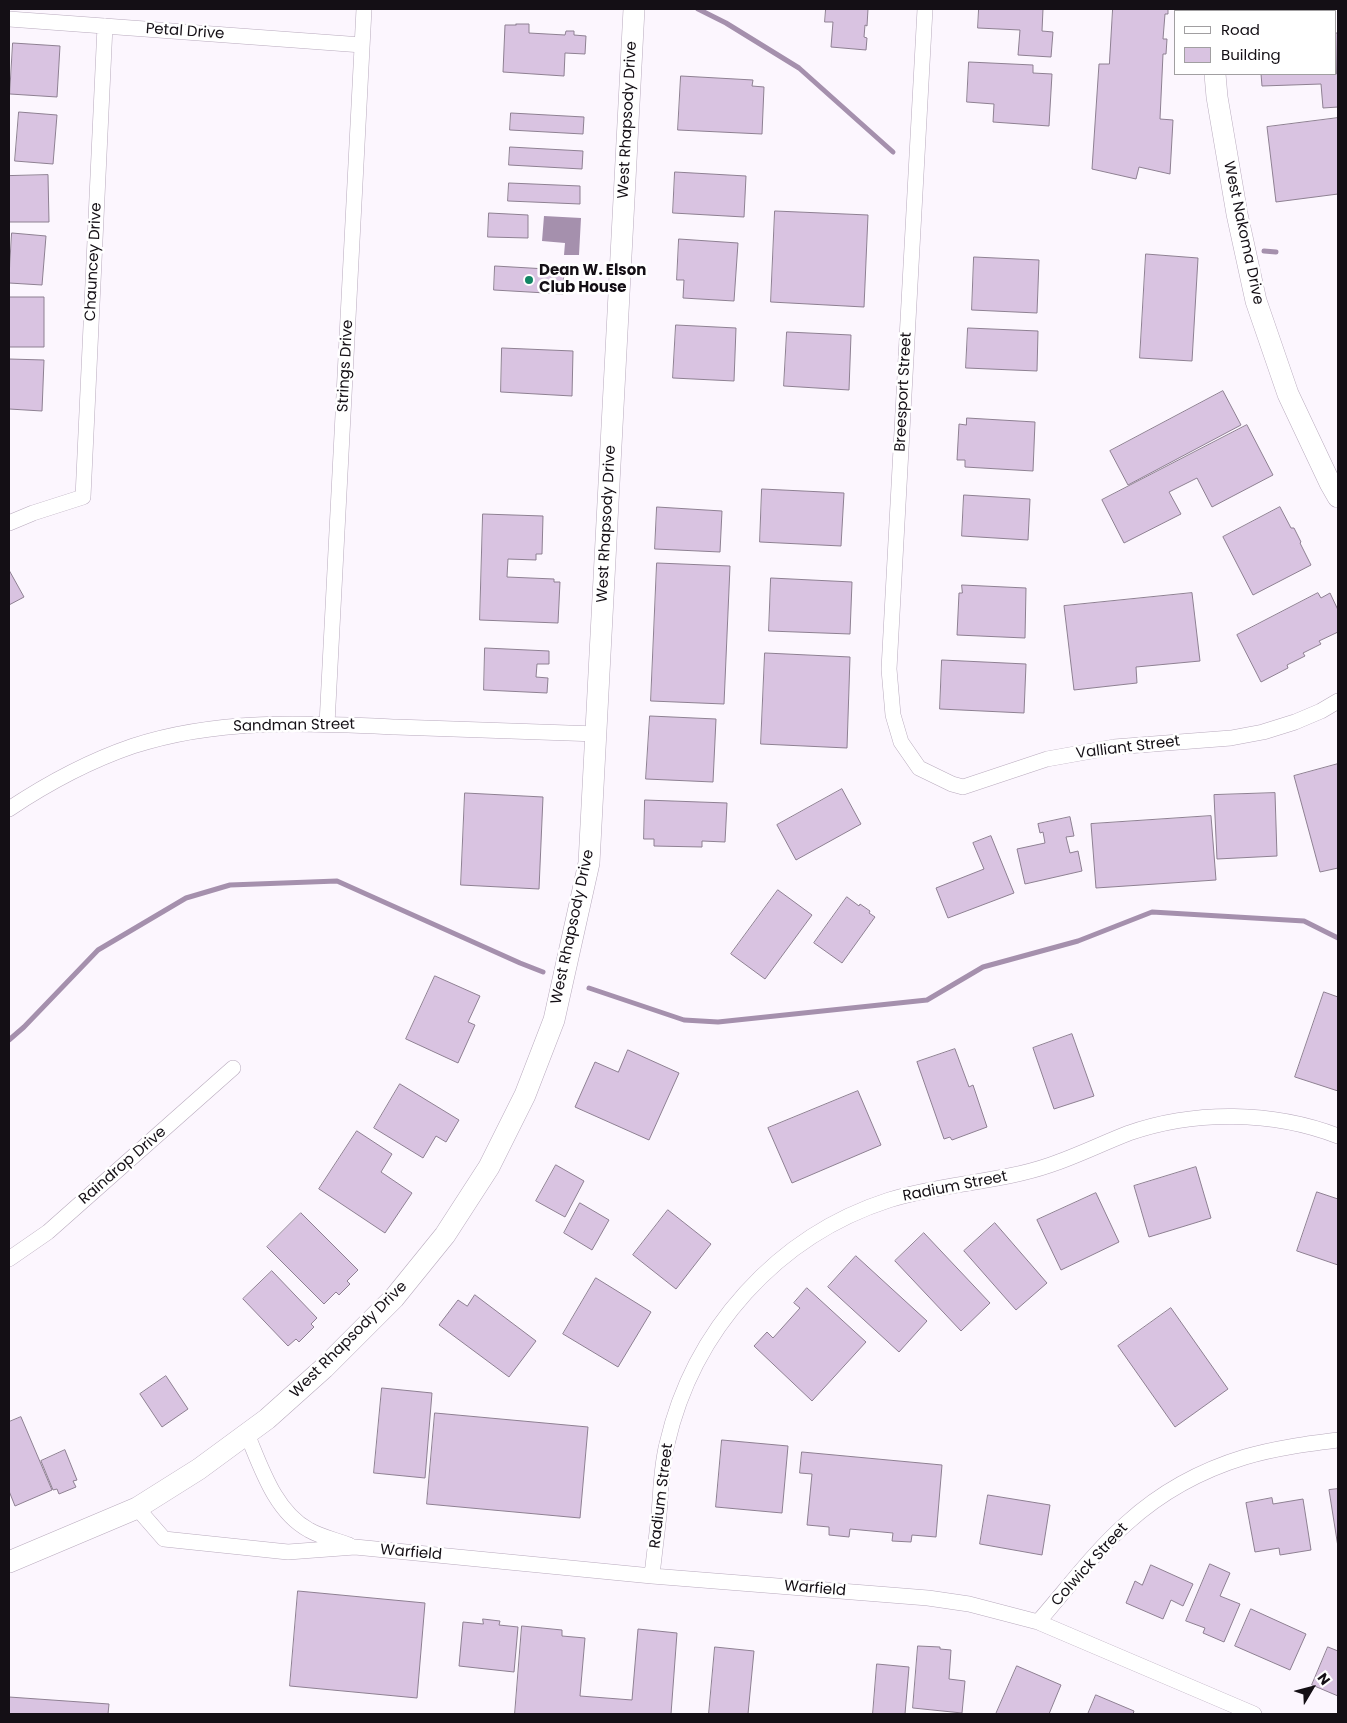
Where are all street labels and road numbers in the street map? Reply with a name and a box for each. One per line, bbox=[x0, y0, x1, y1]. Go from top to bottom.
street label: Petal Drive bbox=[145, 20, 225, 44]
street label: West Rhapsody Drive bbox=[615, 41, 641, 199]
street label: West Nakoma Drive bbox=[1219, 160, 1267, 306]
street label: Chauncey Drive bbox=[82, 202, 106, 322]
street label: Strings Drive bbox=[335, 319, 357, 413]
street label: Breesport Street bbox=[892, 332, 916, 452]
street label: West Rhapsody Drive bbox=[594, 445, 620, 603]
street label: Sandman Street bbox=[233, 716, 355, 736]
street label: Valliant Street bbox=[1075, 733, 1181, 763]
street label: West Rhapsody Drive bbox=[548, 848, 598, 1006]
street label: Raindrop Drive bbox=[76, 1123, 170, 1209]
street label: Radium Street bbox=[901, 1168, 1009, 1206]
street label: West Rhapsody Drive bbox=[287, 1278, 411, 1402]
street label: Radium Street bbox=[647, 1442, 677, 1550]
street label: Colwick Street bbox=[1048, 1520, 1132, 1610]
street label: Warfield bbox=[379, 1541, 443, 1565]
street label: Warfield bbox=[783, 1577, 847, 1601]

